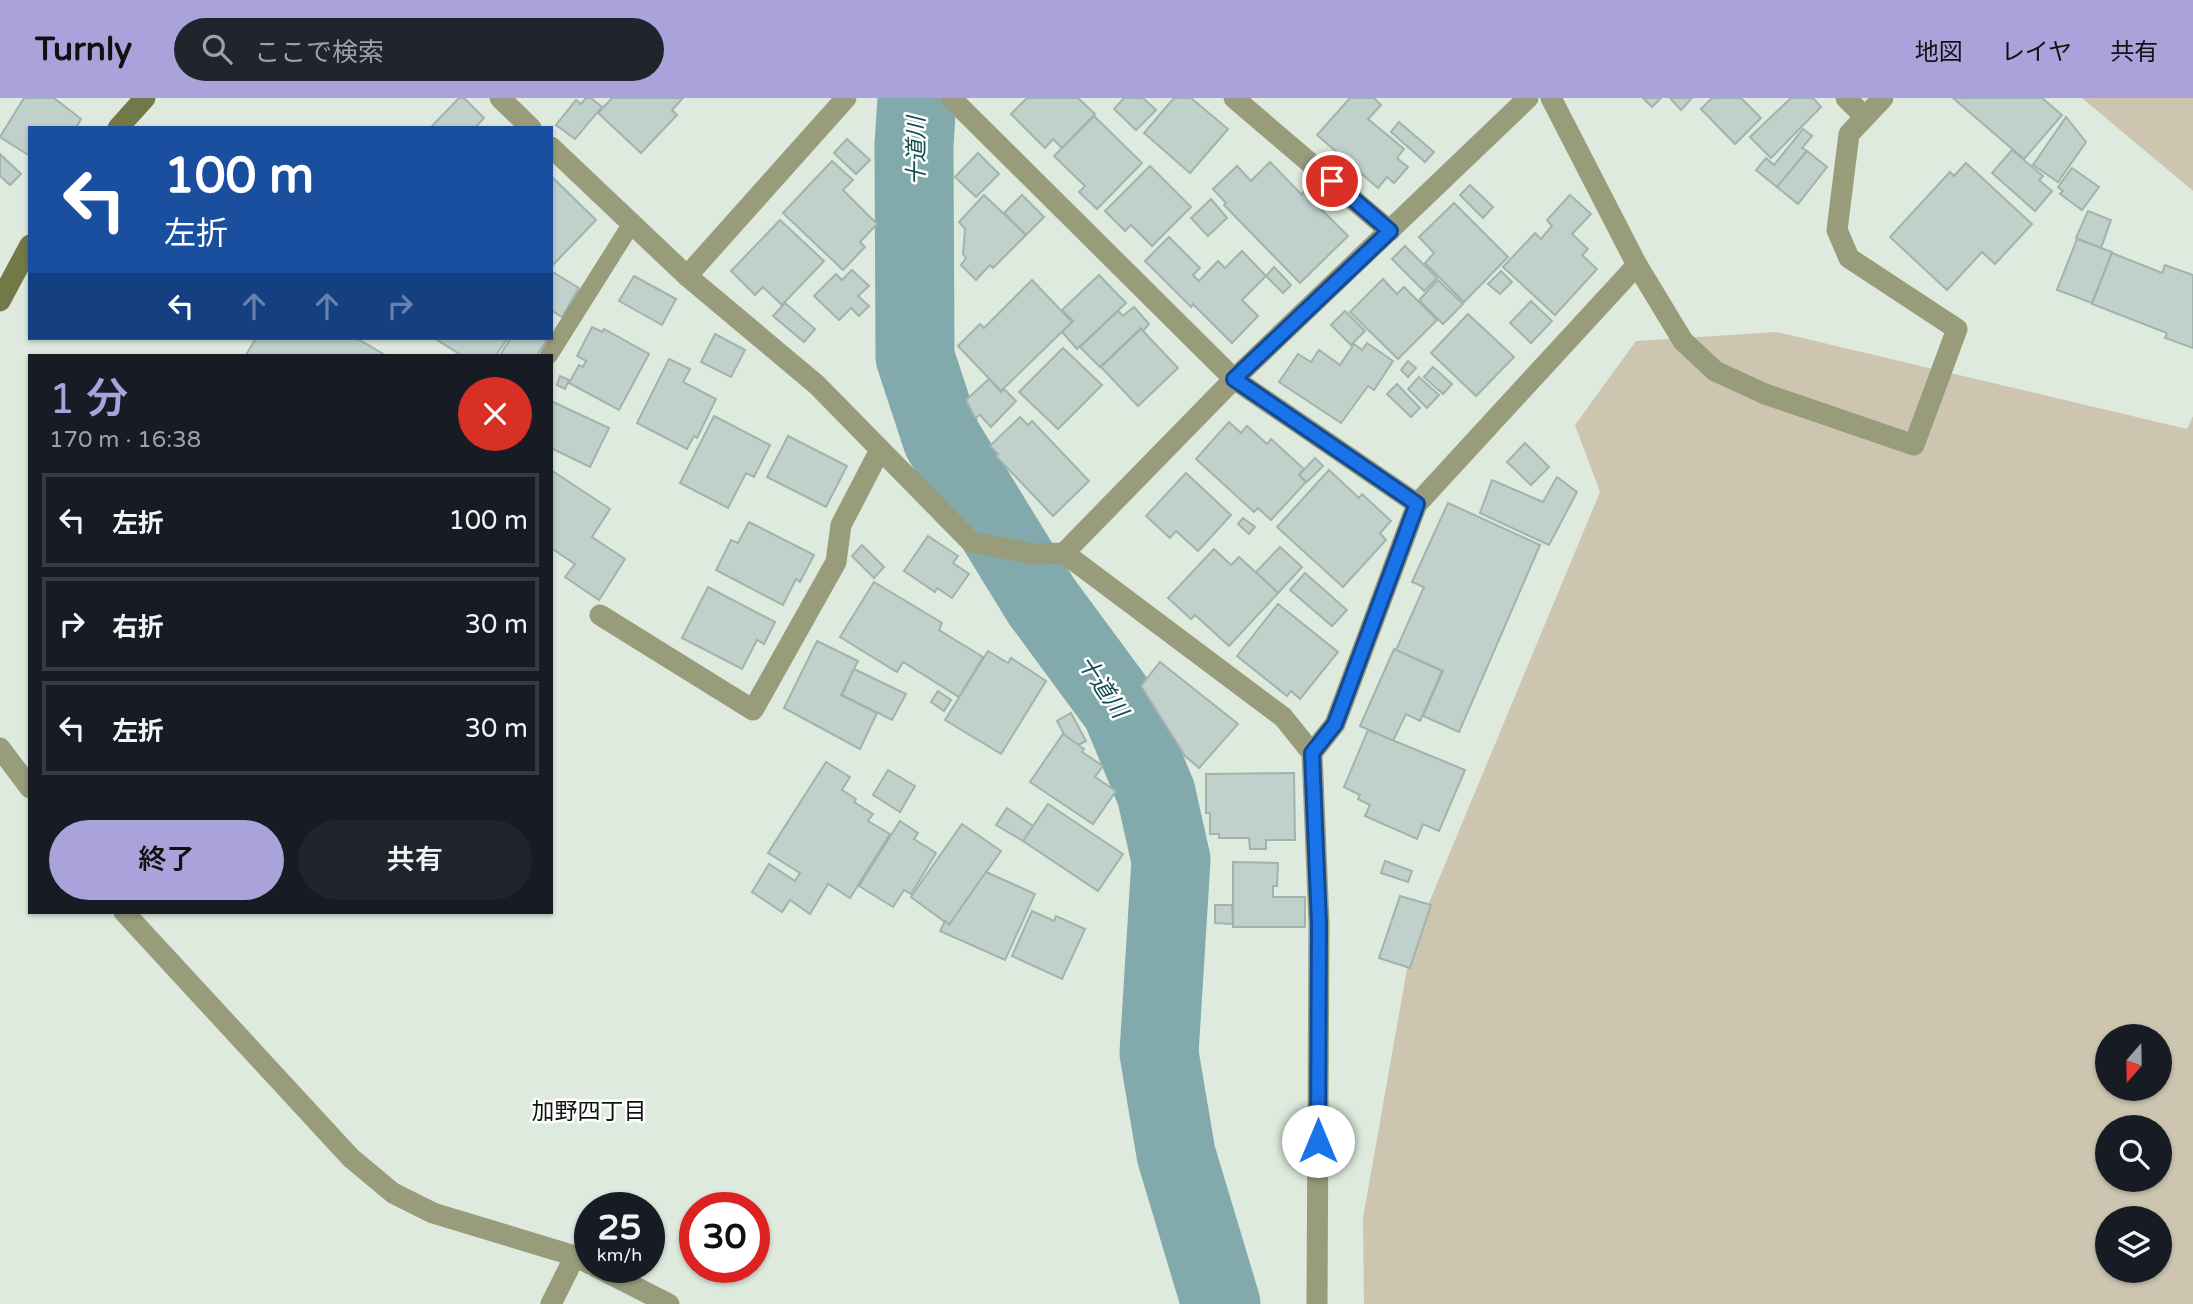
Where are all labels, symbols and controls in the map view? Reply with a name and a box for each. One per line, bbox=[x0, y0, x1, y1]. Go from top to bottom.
search box bbox=[174, 18, 664, 81]
text: Turnly bbox=[35, 30, 132, 69]
icon: search bbox=[198, 30, 236, 68]
text: ここで検索 bbox=[254, 37, 384, 68]
text: 地図 bbox=[1915, 38, 1963, 67]
text: レイヤ bbox=[2001, 38, 2072, 67]
text: 共有 bbox=[2110, 38, 2158, 67]
water label: 十道川 bbox=[903, 114, 931, 186]
text: 100 m bbox=[164, 147, 314, 206]
pin bbox=[1302, 151, 1362, 211]
icon: left bbox=[49, 154, 140, 245]
icon: arrive bbox=[1313, 162, 1351, 200]
text: 左折 bbox=[164, 215, 228, 253]
icon: left bbox=[162, 287, 200, 325]
icon: ahead bbox=[235, 287, 273, 325]
icon: ahead bbox=[308, 287, 346, 325]
icon: right bbox=[381, 287, 419, 325]
text: 1 分 bbox=[49, 374, 128, 425]
button: close bbox=[458, 377, 532, 451]
text: 170 m · 16:38 bbox=[49, 426, 201, 454]
icon: left bbox=[53, 501, 91, 539]
text: 100 m bbox=[448, 505, 528, 536]
text: 左折 bbox=[112, 508, 164, 539]
icon: right bbox=[53, 605, 91, 643]
text: 30 m bbox=[465, 609, 528, 640]
text: 右折 bbox=[112, 612, 164, 643]
water label: 十道川 bbox=[1071, 651, 1135, 726]
icon: left bbox=[53, 709, 91, 747]
text: 30 m bbox=[465, 713, 528, 744]
text: 左折 bbox=[112, 716, 164, 747]
button: 終了 bbox=[49, 820, 284, 900]
button: 共有 bbox=[298, 820, 532, 900]
north arrow bbox=[2095, 1024, 2172, 1101]
map controls bbox=[2095, 1024, 2172, 1283]
district label: 加野四丁目 bbox=[532, 1098, 647, 1126]
position arrow bbox=[1281, 1104, 1355, 1178]
button: search bbox=[2095, 1115, 2172, 1192]
speed limit sign: 30 bbox=[679, 1192, 770, 1283]
button: layers bbox=[2095, 1206, 2172, 1283]
text: 25 bbox=[598, 1207, 641, 1249]
text: km/h bbox=[597, 1244, 642, 1266]

